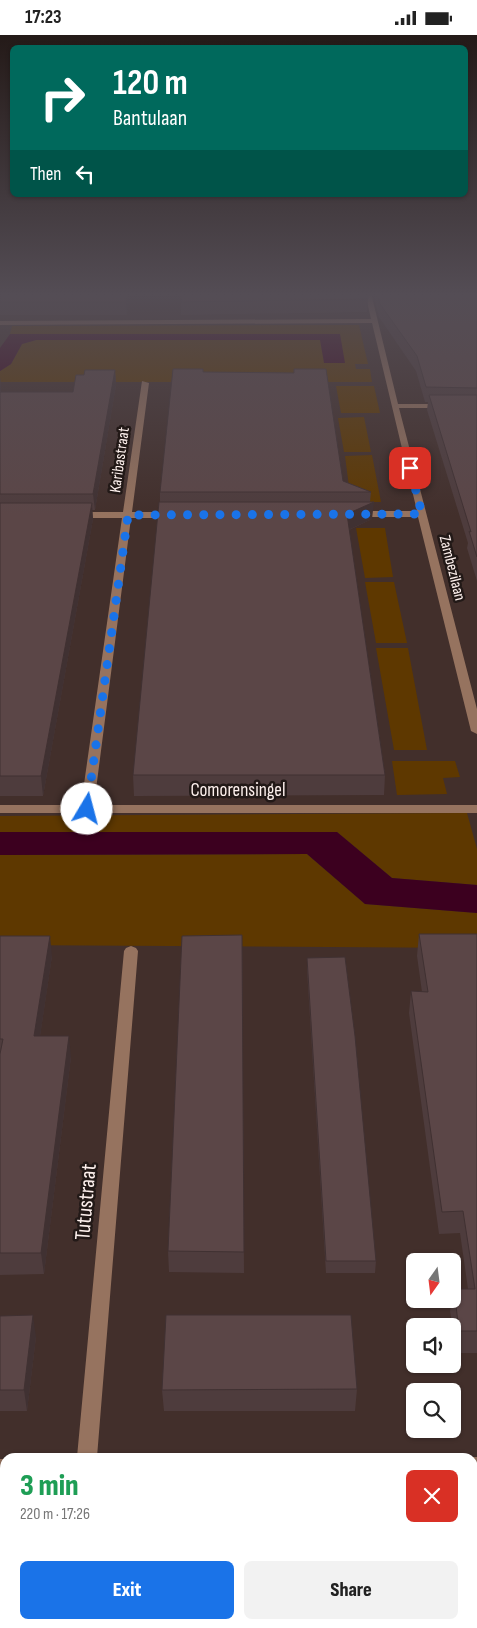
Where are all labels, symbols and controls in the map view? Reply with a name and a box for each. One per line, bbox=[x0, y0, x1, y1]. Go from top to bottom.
text: 17:23 bbox=[25, 6, 62, 29]
text: 120 m bbox=[113, 62, 188, 105]
icon: right bbox=[30, 65, 95, 130]
text: Bantulaan bbox=[113, 105, 187, 132]
icon: left bbox=[71, 160, 99, 188]
text: Then bbox=[30, 163, 61, 186]
street label: Karibastraat bbox=[106, 426, 134, 494]
pin bbox=[389, 447, 431, 489]
icon: arrive bbox=[396, 454, 424, 482]
street label: Zambezilaan bbox=[435, 533, 469, 603]
street label: Comorensingel bbox=[190, 779, 286, 802]
position arrow bbox=[60, 782, 112, 834]
street label: Tutustraat bbox=[69, 1162, 103, 1241]
north arrow bbox=[406, 1253, 461, 1307]
map controls bbox=[406, 1253, 461, 1438]
button: sound bbox=[406, 1318, 461, 1373]
button: search bbox=[406, 1383, 461, 1438]
text: 3 min bbox=[20, 1468, 79, 1504]
button: close bbox=[406, 1470, 458, 1522]
text: 220 m · 17:26 bbox=[20, 1505, 90, 1524]
button: Exit bbox=[20, 1561, 234, 1619]
button: Share bbox=[244, 1561, 458, 1619]

